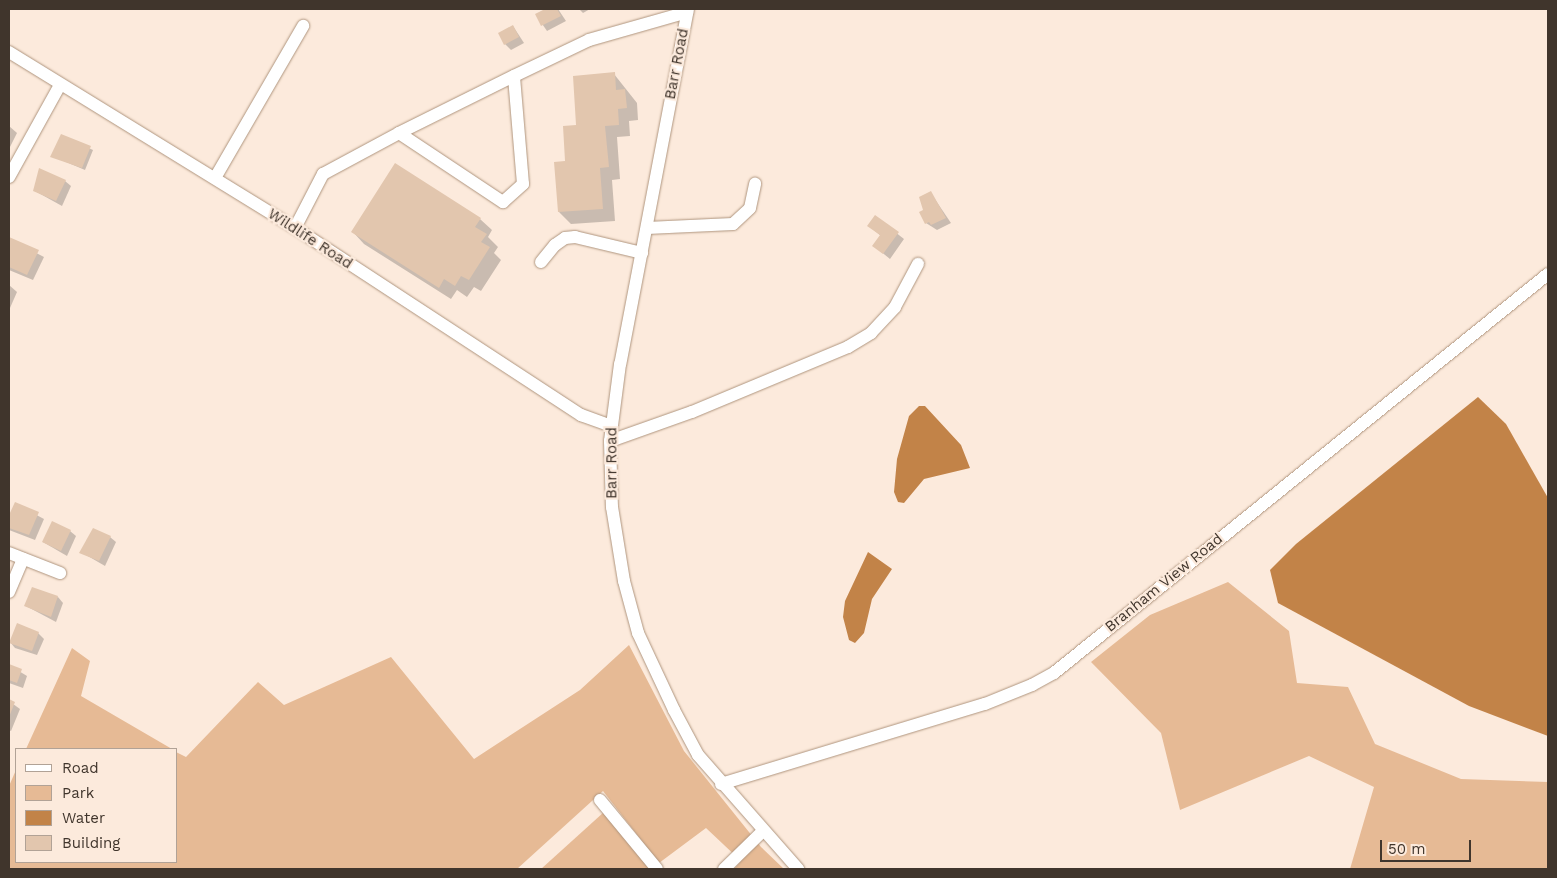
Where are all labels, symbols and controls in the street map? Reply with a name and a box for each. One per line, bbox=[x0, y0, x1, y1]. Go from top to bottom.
street label: Barr Road bbox=[661, 27, 693, 101]
street label: Wildlife Road bbox=[264, 205, 356, 273]
street label: Barr Road bbox=[603, 427, 621, 499]
street label: Branham View Road bbox=[1101, 530, 1227, 636]
legend bbox=[15, 748, 178, 863]
text: Road bbox=[62, 759, 99, 777]
text: Park bbox=[62, 784, 94, 802]
text: Water bbox=[62, 809, 105, 827]
scale bar bbox=[1382, 830, 1473, 862]
text: Building bbox=[62, 834, 120, 852]
text: 50 m bbox=[1388, 840, 1425, 858]

